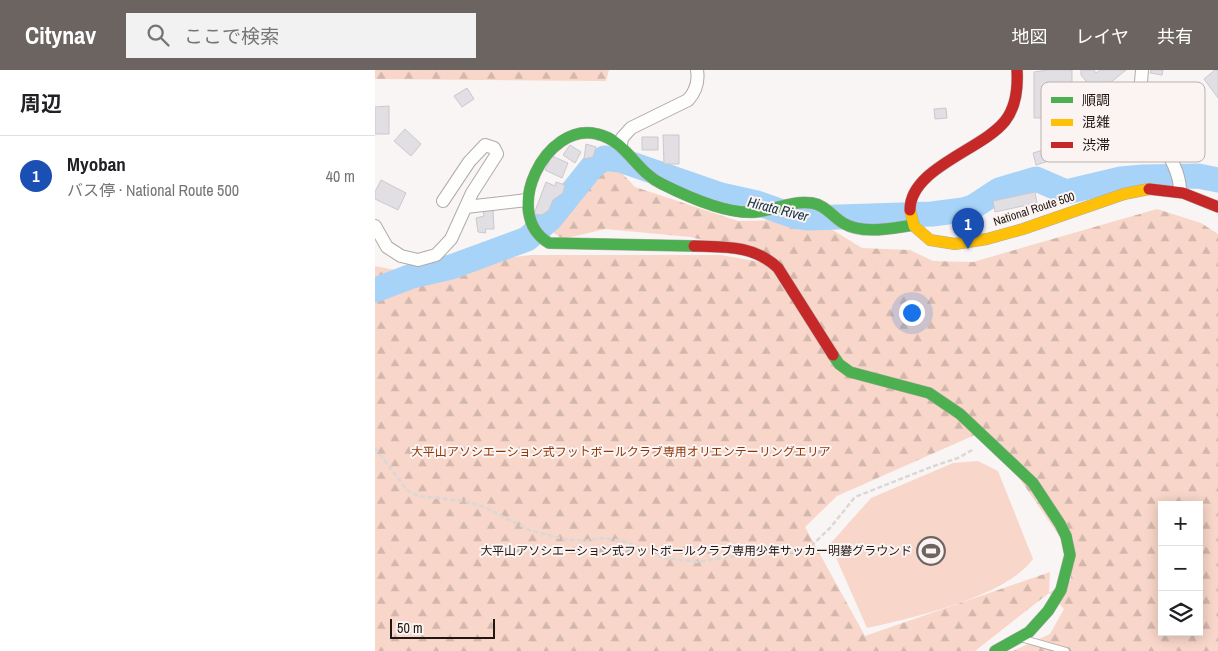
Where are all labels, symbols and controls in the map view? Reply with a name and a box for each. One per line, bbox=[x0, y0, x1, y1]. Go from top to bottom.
search box bbox=[126, 13, 476, 58]
text: Citynav bbox=[25, 19, 96, 51]
icon: search bbox=[144, 21, 172, 49]
text: ここで検索 bbox=[184, 23, 279, 49]
text: 地図 bbox=[1012, 24, 1048, 49]
text: レイヤ bbox=[1076, 24, 1129, 49]
text: 共有 bbox=[1157, 24, 1193, 49]
legend bbox=[1041, 82, 1205, 162]
text: 周辺 bbox=[20, 89, 62, 118]
text: 順調 bbox=[1082, 91, 1110, 109]
text: 混雑 bbox=[1082, 113, 1110, 131]
text: 渋滞 bbox=[1082, 136, 1110, 154]
text: Myoban bbox=[67, 151, 126, 177]
text: 1 bbox=[32, 165, 40, 187]
text: 40 m bbox=[326, 165, 355, 187]
text: バス停 · National Route 500 bbox=[67, 179, 239, 201]
street label: National Route 500 bbox=[991, 188, 1077, 230]
water label: Hirata River bbox=[746, 193, 811, 226]
pin: 1 bbox=[952, 208, 984, 249]
your location bbox=[899, 300, 925, 326]
park label: 大平山アソシエーション式フットボールクラブ専用オリエンテーリングエリア bbox=[411, 444, 831, 460]
map controls bbox=[1158, 501, 1203, 636]
button: + bbox=[1158, 501, 1203, 546]
sports icon: 大平山アソシエーション式フットボールクラブ専用少年サッカー明礬グラウンド bbox=[916, 536, 946, 566]
place label: 大平山アソシエーション式フットボールクラブ専用少年サッカー明礬グラウンド bbox=[480, 543, 912, 559]
button: − bbox=[1158, 546, 1203, 591]
button: layers bbox=[1158, 591, 1203, 636]
scale bar bbox=[390, 616, 495, 639]
text: 50 m bbox=[397, 619, 423, 637]

